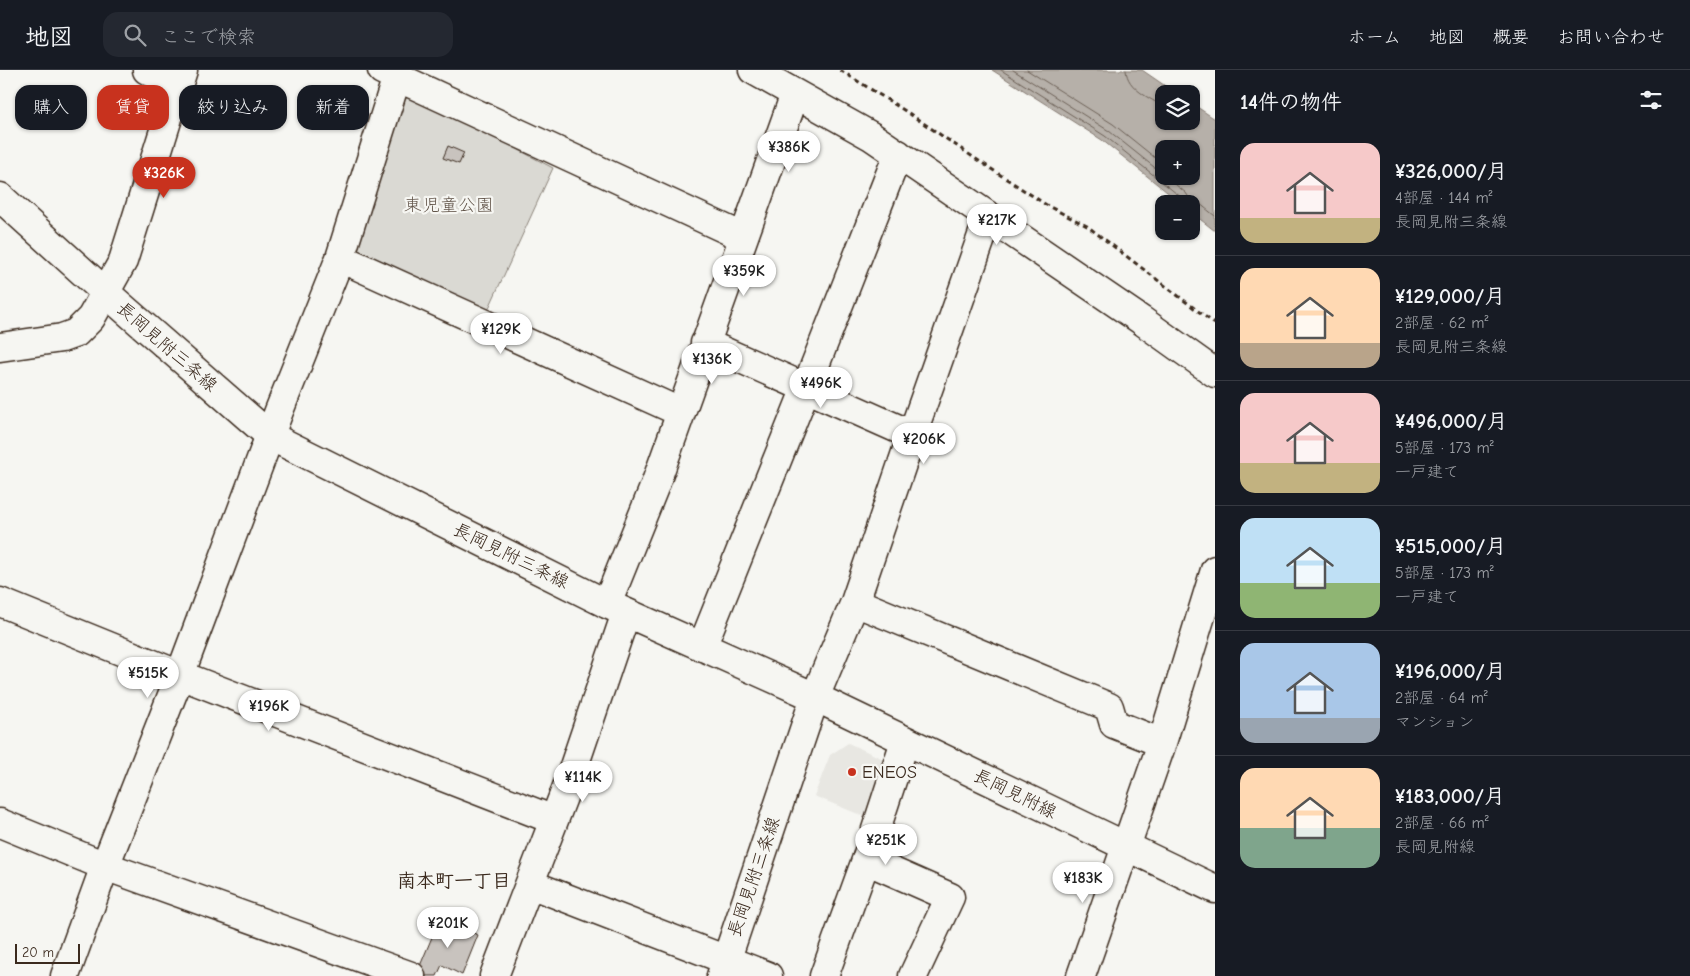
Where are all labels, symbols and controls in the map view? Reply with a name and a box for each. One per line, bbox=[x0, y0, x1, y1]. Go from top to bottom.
search box bbox=[103, 12, 453, 57]
icon: search bbox=[121, 21, 149, 49]
text: 地図 bbox=[25, 23, 73, 51]
text: ここで検索 bbox=[161, 26, 256, 48]
text: ホーム bbox=[1348, 27, 1401, 48]
text: 地図 bbox=[1429, 27, 1465, 48]
text: 概要 bbox=[1493, 27, 1529, 48]
text: お問い合わせ bbox=[1557, 27, 1665, 48]
chip: 購入 bbox=[15, 85, 87, 130]
chip: 賃貸 bbox=[97, 85, 169, 130]
chip: 絞り込み bbox=[179, 85, 287, 130]
chip: 新着 bbox=[297, 85, 369, 130]
map controls bbox=[1155, 85, 1200, 240]
button: layers bbox=[1155, 85, 1200, 130]
icon: filters bbox=[1637, 86, 1665, 114]
text: 14件の物件 bbox=[1240, 90, 1342, 114]
pin: ¥386K bbox=[754, 131, 824, 173]
text: ¥386K bbox=[768, 138, 810, 156]
button: + bbox=[1155, 140, 1200, 185]
pin: ¥326K bbox=[129, 156, 199, 199]
text: ¥326,000/月 bbox=[1395, 159, 1507, 183]
icon: home bbox=[1280, 163, 1340, 223]
text: ¥326K bbox=[143, 164, 185, 182]
text: 4部屋 · 144 m² bbox=[1395, 189, 1493, 207]
park label: 東児童公園 bbox=[404, 195, 494, 216]
button: − bbox=[1155, 195, 1200, 240]
pin: ¥217K bbox=[962, 204, 1032, 246]
text: ¥217K bbox=[978, 211, 1016, 229]
text: 長岡見附三条線 bbox=[1395, 213, 1507, 231]
pin: ¥359K bbox=[709, 254, 779, 297]
text: ¥359K bbox=[723, 262, 765, 280]
text: ¥129,000/月 bbox=[1395, 284, 1505, 308]
icon: home bbox=[1280, 288, 1340, 348]
street label: 長岡見附三条線 bbox=[113, 298, 221, 396]
pin: ¥129K bbox=[466, 312, 536, 355]
text: 2部屋 · 62 m² bbox=[1395, 314, 1488, 332]
text: ¥129K bbox=[481, 320, 521, 338]
text: 長岡見附三条線 bbox=[1395, 338, 1507, 356]
pin: ¥136K bbox=[677, 342, 747, 385]
text: ¥136K bbox=[692, 350, 732, 368]
pin: ¥496K bbox=[786, 366, 856, 409]
text: ¥496K bbox=[800, 374, 842, 392]
text: ¥496,000/月 bbox=[1395, 409, 1507, 433]
icon: home bbox=[1280, 413, 1340, 473]
pin: ¥206K bbox=[889, 422, 959, 465]
text: ¥206K bbox=[903, 430, 945, 448]
text: 5部屋 · 173 m² bbox=[1395, 439, 1494, 457]
text: 一戸建て bbox=[1395, 463, 1459, 481]
street label: 長岡見附三条線 bbox=[450, 519, 572, 593]
text: ¥515,000/月 bbox=[1395, 534, 1506, 558]
icon: home bbox=[1280, 538, 1340, 598]
text: 5部屋 · 173 m² bbox=[1395, 564, 1494, 582]
text: 一戸建て bbox=[1395, 588, 1459, 606]
pin: ¥515K bbox=[113, 656, 183, 699]
text: ¥196,000/月 bbox=[1395, 659, 1506, 683]
icon: home bbox=[1280, 663, 1340, 723]
text: ¥515K bbox=[128, 664, 168, 682]
text: 2部屋 · 64 m² bbox=[1395, 689, 1488, 707]
pin: ¥196K bbox=[234, 690, 304, 732]
text: ¥196K bbox=[249, 697, 289, 715]
text: マンション bbox=[1395, 713, 1474, 731]
pin: ¥114K bbox=[548, 760, 618, 803]
place label: ENEOS bbox=[862, 762, 917, 783]
street label: 長岡見附線 bbox=[970, 765, 1060, 823]
marker: ENEOS bbox=[846, 766, 858, 778]
text: ¥114K bbox=[565, 768, 601, 786]
text: ¥183,000/月 bbox=[1395, 784, 1505, 808]
icon: home bbox=[1280, 788, 1340, 848]
street label: 長岡見附三条線 bbox=[724, 814, 784, 940]
text: 2部屋 · 66 m² bbox=[1395, 814, 1489, 832]
pin: ¥251K bbox=[851, 824, 921, 866]
text: ¥251K bbox=[866, 831, 906, 849]
text: 長岡見附線 bbox=[1395, 838, 1475, 856]
pin: ¥183K bbox=[1048, 862, 1118, 904]
text: ¥183K bbox=[1063, 869, 1103, 887]
district label: 南本町一丁目 bbox=[397, 870, 511, 892]
pin: ¥201K bbox=[413, 906, 483, 949]
text: ¥201K bbox=[428, 914, 468, 932]
scale bar bbox=[15, 941, 80, 964]
text: 20 m bbox=[22, 944, 54, 961]

